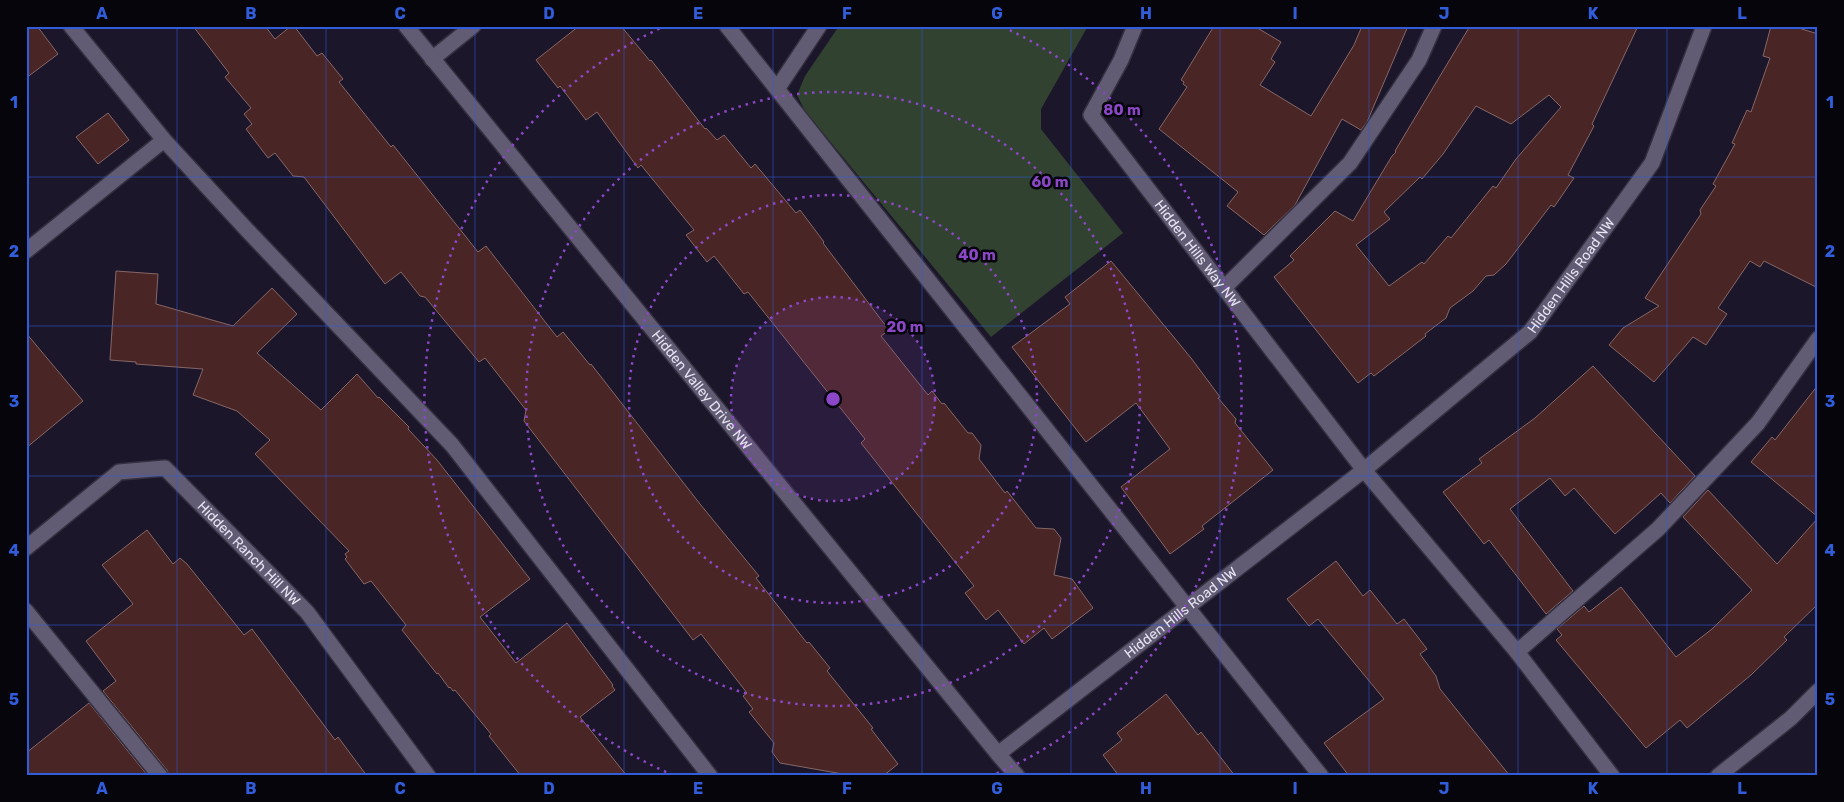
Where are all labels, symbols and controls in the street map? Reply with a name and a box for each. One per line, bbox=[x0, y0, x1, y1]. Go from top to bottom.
text: A bbox=[96, 4, 108, 23]
text: B bbox=[245, 4, 257, 23]
text: C bbox=[394, 4, 406, 23]
text: D bbox=[543, 4, 555, 23]
text: E bbox=[693, 4, 703, 23]
text: F bbox=[842, 4, 852, 23]
text: G bbox=[991, 4, 1003, 23]
text: H bbox=[1140, 4, 1152, 23]
text: I bbox=[1292, 4, 1298, 23]
text: J bbox=[1439, 4, 1449, 23]
text: K bbox=[1588, 4, 1599, 23]
text: L bbox=[1737, 4, 1747, 23]
text: 1 bbox=[10, 93, 18, 112]
text: 1 bbox=[1826, 93, 1834, 112]
text: 80 m bbox=[1103, 101, 1141, 119]
text: 60 m bbox=[1032, 173, 1068, 191]
street label: Hidden Hills Way NW bbox=[1151, 196, 1244, 310]
street label: Hidden Hills Road NW bbox=[1524, 214, 1618, 336]
text: 2 bbox=[9, 242, 19, 261]
text: 2 bbox=[1825, 242, 1835, 261]
text: 40 m bbox=[958, 246, 996, 264]
text: 20 m bbox=[887, 318, 923, 336]
street label: Hidden Valley Drive NW bbox=[648, 327, 755, 453]
centre of rings bbox=[824, 390, 842, 408]
text: 3 bbox=[9, 392, 19, 411]
text: 3 bbox=[1825, 392, 1835, 411]
street label: Hidden Ranch Hill NW bbox=[194, 498, 304, 609]
text: 4 bbox=[9, 541, 20, 560]
text: 4 bbox=[1825, 541, 1836, 560]
street label: Hidden Hills Road NW bbox=[1121, 563, 1240, 661]
text: 5 bbox=[9, 690, 19, 709]
text: 5 bbox=[1825, 690, 1835, 709]
text: A bbox=[96, 779, 108, 798]
text: B bbox=[245, 779, 257, 798]
text: C bbox=[394, 779, 406, 798]
text: D bbox=[543, 779, 555, 798]
text: E bbox=[693, 779, 703, 798]
text: F bbox=[842, 779, 852, 798]
text: G bbox=[991, 779, 1003, 798]
text: H bbox=[1140, 779, 1152, 798]
text: I bbox=[1292, 779, 1298, 798]
text: J bbox=[1439, 779, 1449, 798]
text: K bbox=[1588, 779, 1599, 798]
text: L bbox=[1737, 779, 1747, 798]

